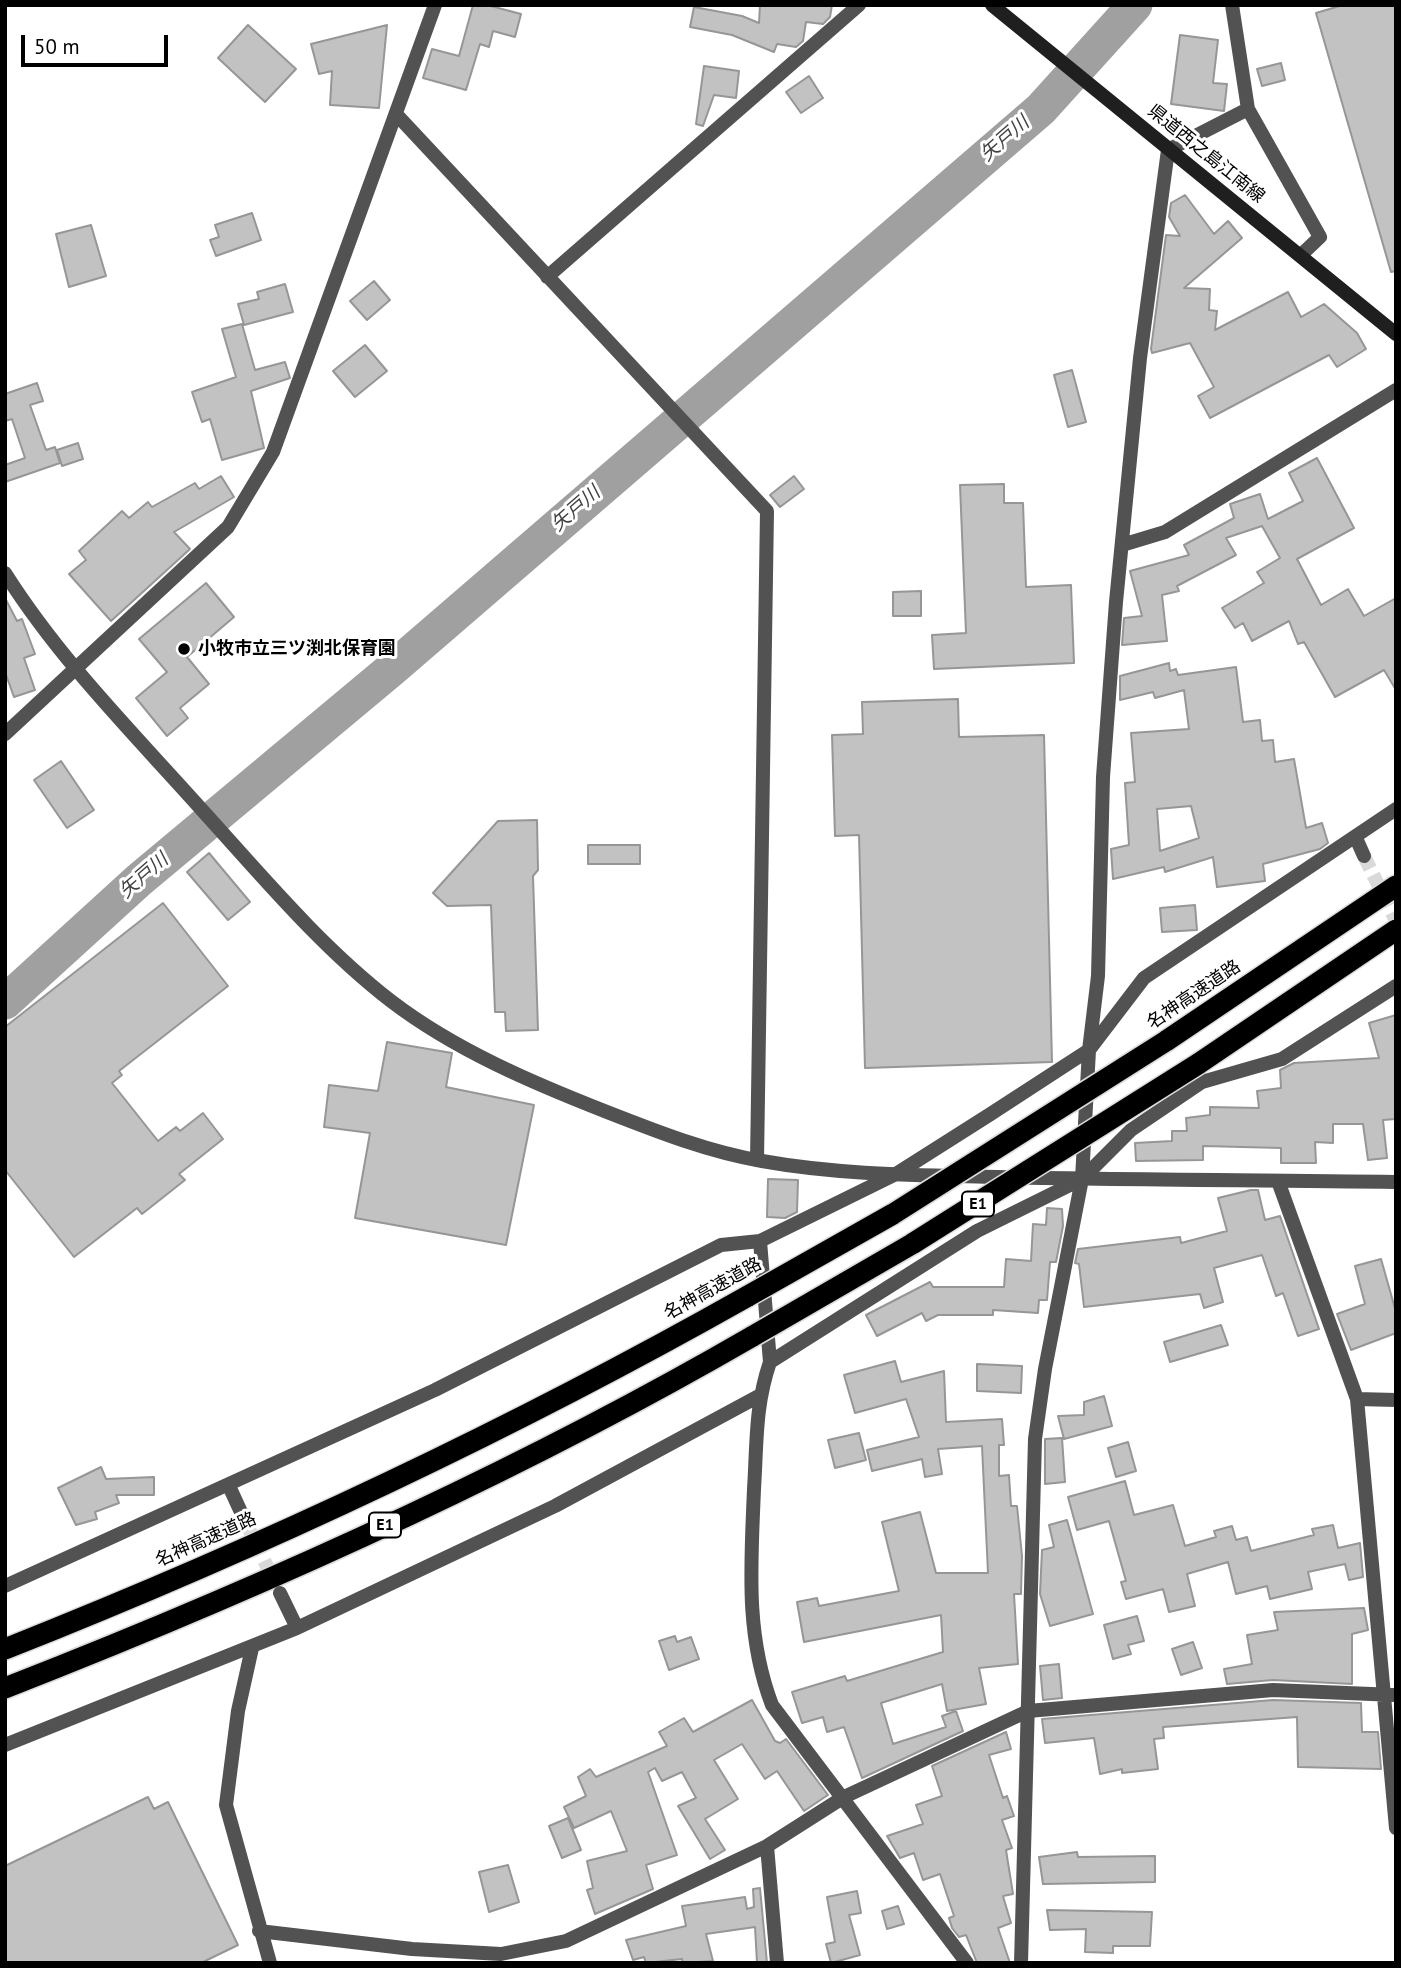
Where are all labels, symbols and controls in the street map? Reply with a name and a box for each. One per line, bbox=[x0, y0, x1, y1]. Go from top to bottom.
scale bar bbox=[24, 21, 172, 65]
text: 50 m bbox=[34, 33, 80, 60]
street label: 県道西之島江南線 bbox=[1143, 100, 1269, 208]
water label: 矢戸川 bbox=[976, 112, 1034, 166]
water label: 矢戸川 bbox=[547, 482, 605, 536]
place label: 小牧市立三ツ渕北保育園 bbox=[198, 638, 396, 660]
marker: 小牧市立三ツ渕北保育園 bbox=[176, 641, 192, 657]
water label: 矢戸川 bbox=[115, 849, 173, 903]
street label: 名神高速道路 bbox=[1143, 956, 1245, 1034]
road number: E1 bbox=[962, 1192, 994, 1216]
street label: 名神高速道路 bbox=[661, 1253, 765, 1325]
street label: 名神高速道路 bbox=[152, 1508, 260, 1572]
road number: E1 bbox=[369, 1512, 401, 1538]

